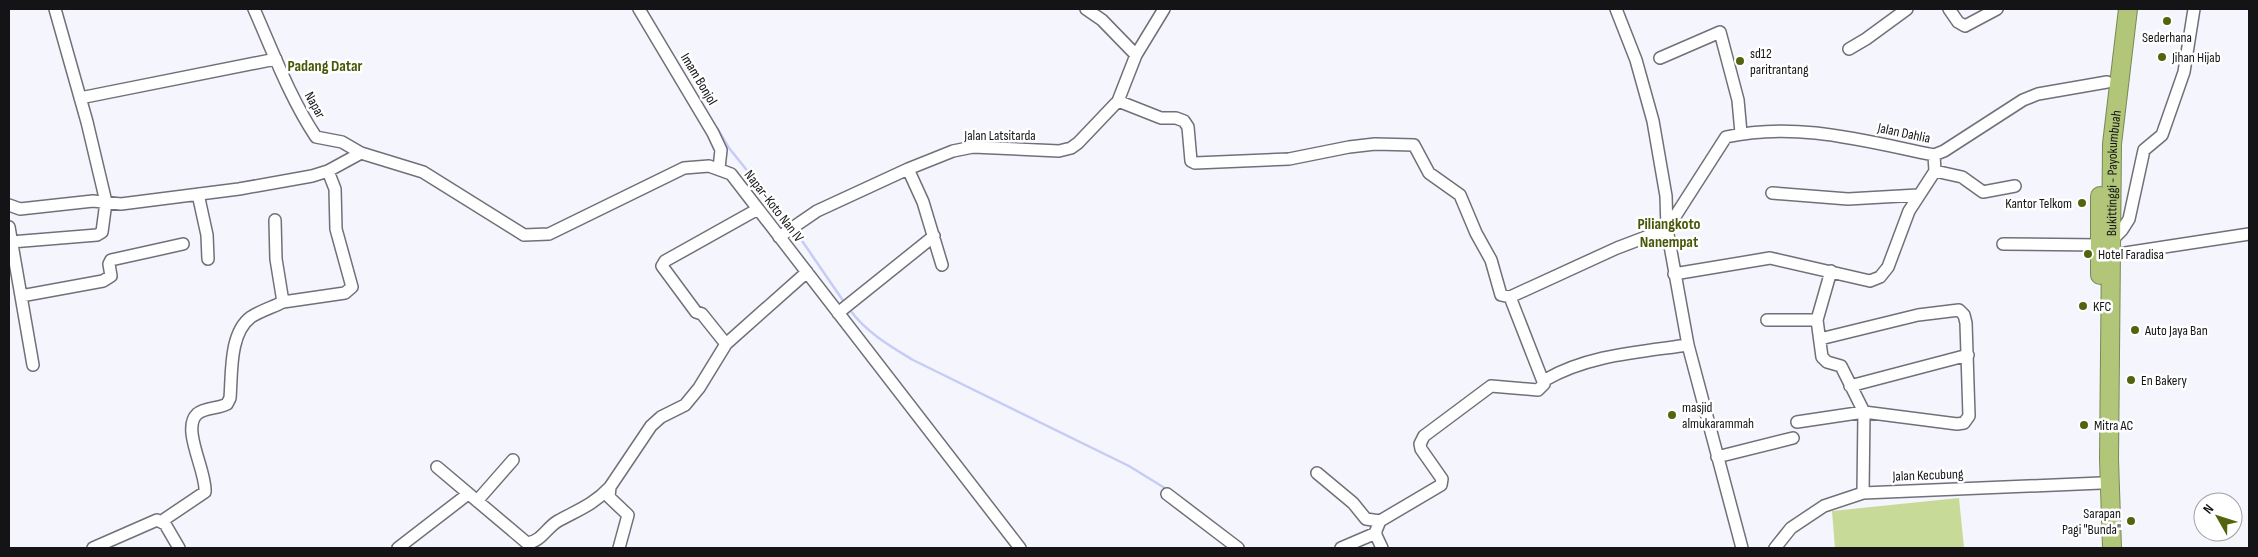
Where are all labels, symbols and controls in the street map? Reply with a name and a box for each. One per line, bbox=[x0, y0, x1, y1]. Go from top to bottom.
marker: Sederhana bbox=[2161, 15, 2173, 27]
place label: Sederhana bbox=[2142, 29, 2192, 46]
place label: sd12 paritrantang bbox=[1750, 45, 1809, 78]
place label: Jihan Hijab bbox=[2171, 49, 2221, 66]
street label: Imam Bonjol bbox=[677, 50, 721, 108]
marker: Jihan Hijab bbox=[2156, 51, 2168, 63]
marker: sd12 paritrantang bbox=[1734, 55, 1746, 67]
district label: Padang Datar bbox=[288, 57, 363, 76]
street label: Napar bbox=[301, 89, 329, 121]
street label: Bukittinggi - Payokumbuah bbox=[2103, 109, 2124, 236]
street label: Jalan Dahlia bbox=[1875, 119, 1932, 147]
street label: Jalan Latsitarda bbox=[963, 127, 1036, 144]
street label: Napar-Koto Nan IV bbox=[741, 167, 808, 246]
place label: Kantor Telkom bbox=[2005, 195, 2072, 212]
marker: Kantor Telkom bbox=[2076, 197, 2088, 209]
district label: Piliangkoto Nanempat bbox=[1637, 215, 1701, 252]
place label: Hotel Faradisa bbox=[2098, 246, 2164, 263]
marker: Hotel Faradisa bbox=[2082, 248, 2094, 260]
place label: KFC bbox=[2093, 298, 2112, 315]
marker: KFC bbox=[2077, 300, 2089, 312]
place label: Auto Jaya Ban bbox=[2144, 322, 2208, 339]
marker: Auto Jaya Ban bbox=[2129, 324, 2141, 336]
place label: En Bakery bbox=[2141, 372, 2188, 389]
marker: En Bakery bbox=[2125, 374, 2137, 386]
place label: masjid almukarammah bbox=[1682, 399, 1754, 432]
marker: masjid almukarammah bbox=[1666, 409, 1678, 421]
place label: Mitra AC bbox=[2094, 417, 2133, 434]
marker: Mitra AC bbox=[2078, 419, 2090, 431]
street label: Jalan Kecubung bbox=[1891, 465, 1964, 485]
north arrow bbox=[2193, 492, 2243, 542]
text: N bbox=[2199, 501, 2217, 517]
place label: Sarapan Pagi "Bunda" bbox=[2062, 505, 2121, 538]
marker: Sarapan Pagi "Bunda" bbox=[2125, 515, 2137, 527]

